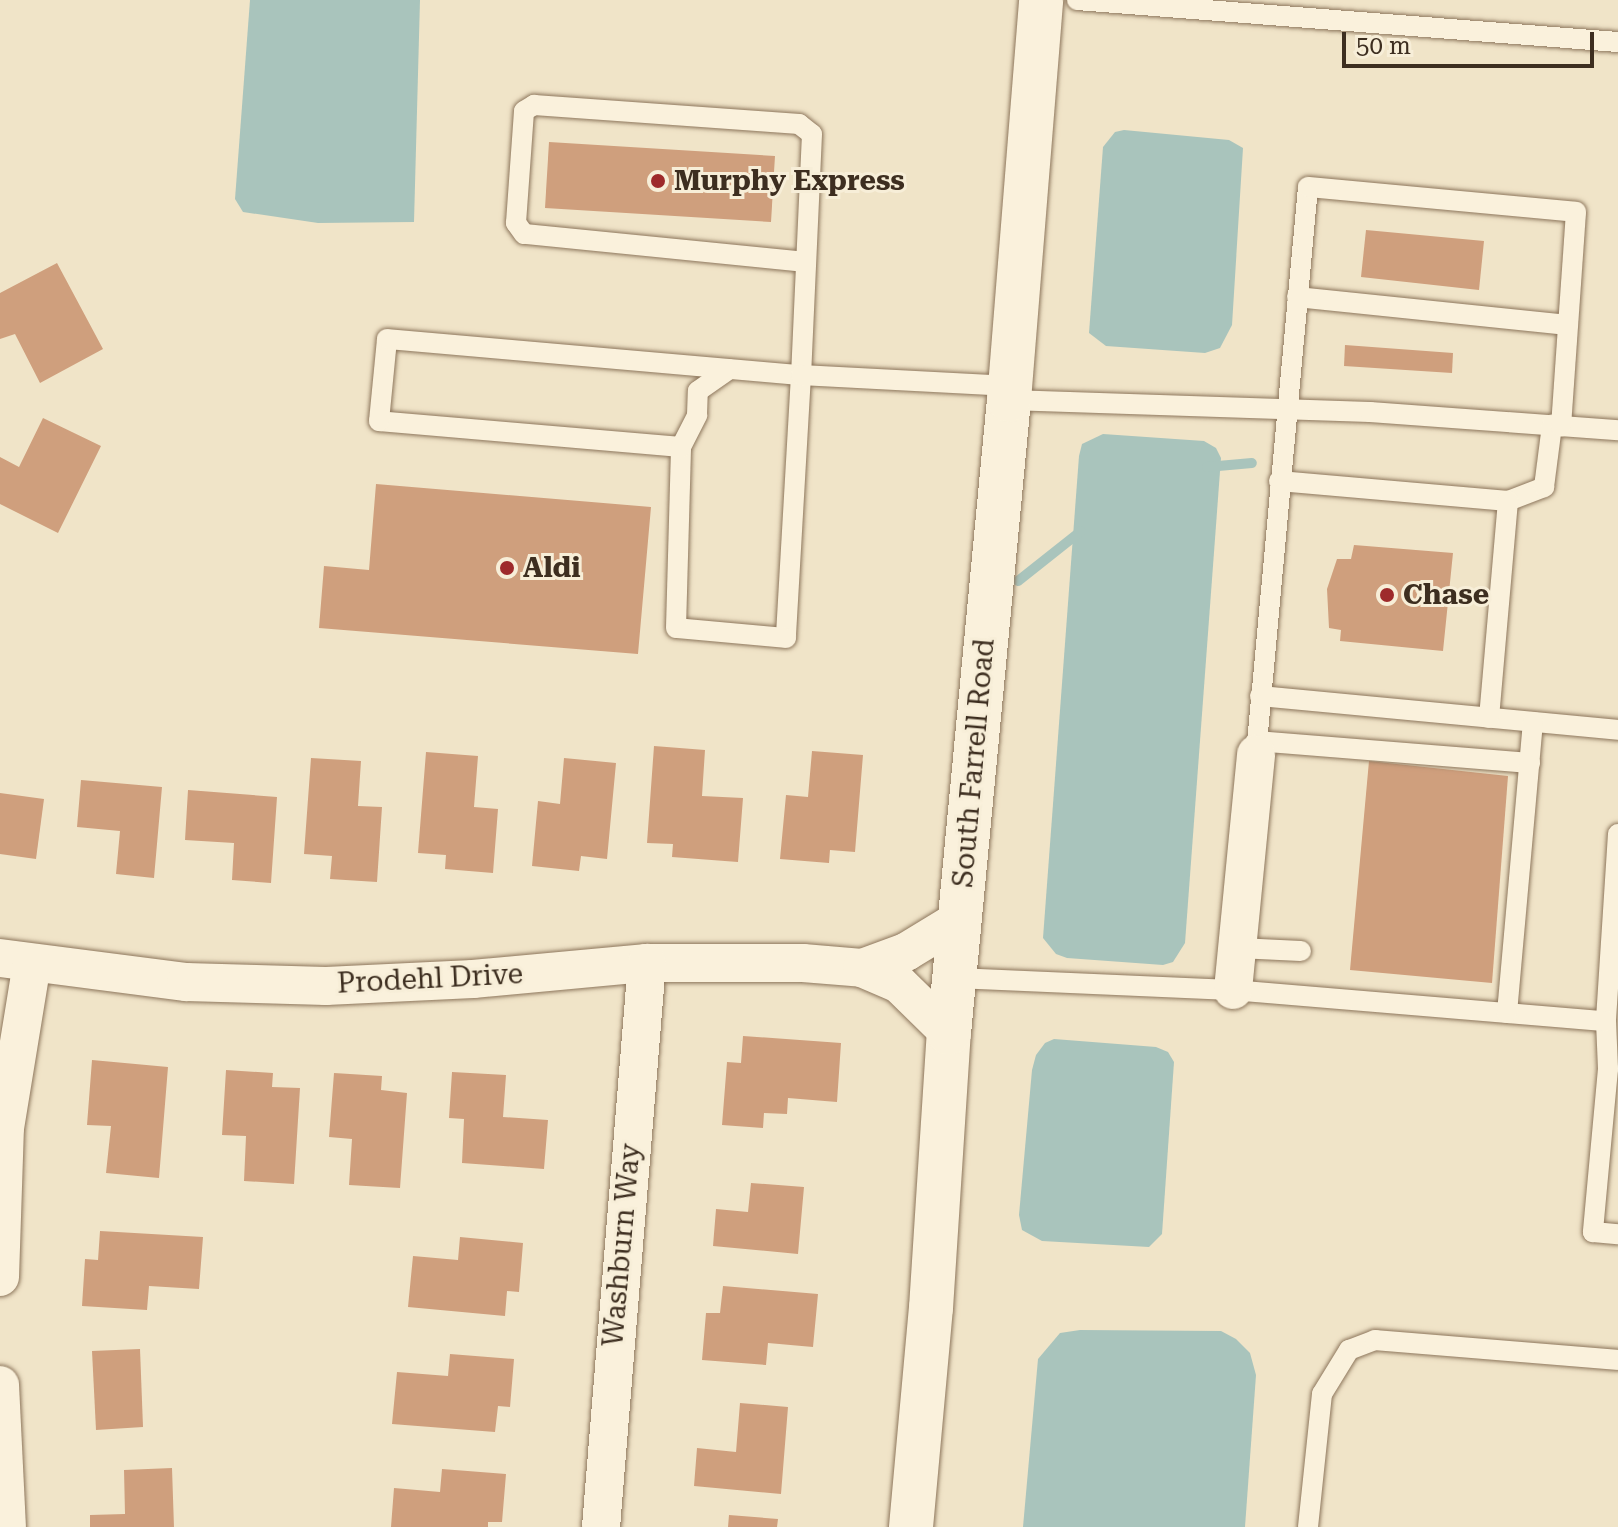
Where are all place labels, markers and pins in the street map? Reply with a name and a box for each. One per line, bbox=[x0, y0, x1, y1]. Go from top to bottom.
place label: Murphy Express bbox=[674, 164, 905, 198]
marker: Murphy Express bbox=[649, 172, 667, 190]
place label: Aldi bbox=[523, 551, 581, 585]
marker: Aldi bbox=[498, 559, 516, 577]
place label: Chase bbox=[1403, 578, 1489, 612]
marker: Chase bbox=[1378, 586, 1396, 604]

